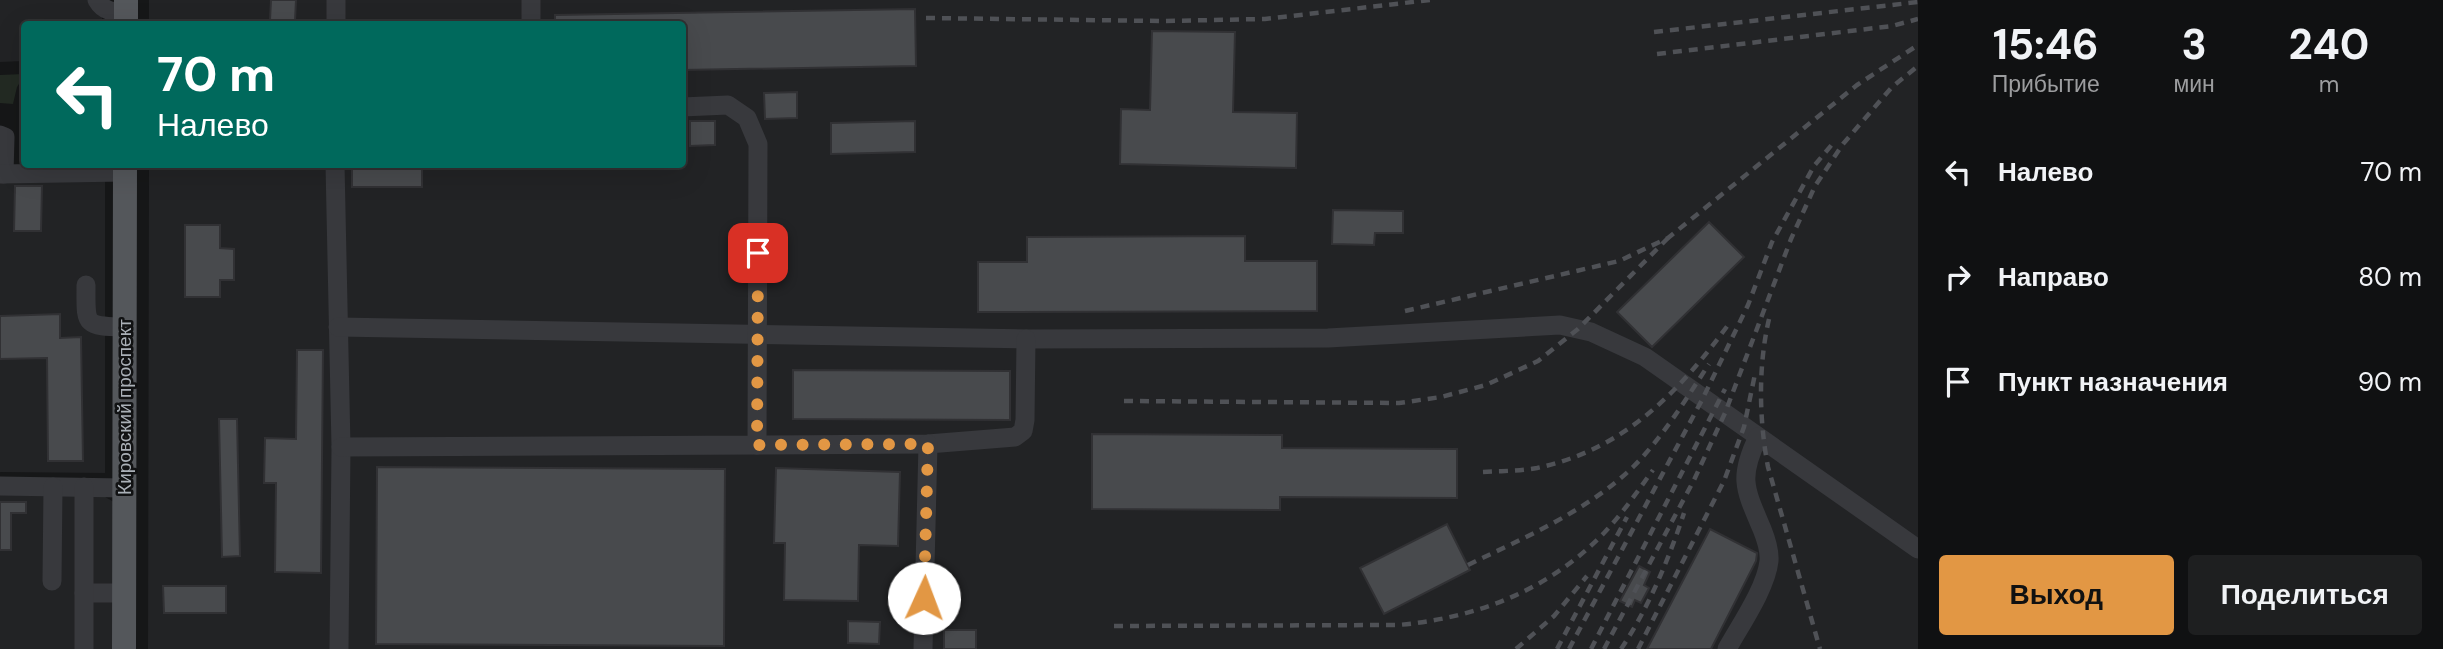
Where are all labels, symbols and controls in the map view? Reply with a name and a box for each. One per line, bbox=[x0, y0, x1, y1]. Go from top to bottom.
text: 15:46 bbox=[1993, 17, 2099, 72]
text: 3 bbox=[2181, 17, 2207, 72]
text: 240 bbox=[2289, 17, 2369, 72]
text: 70 m bbox=[157, 42, 275, 106]
icon: left bbox=[42, 49, 133, 140]
text: Прибытие bbox=[1992, 69, 2100, 99]
text: мин bbox=[2173, 69, 2215, 99]
text: m bbox=[2319, 69, 2339, 99]
text: Налево bbox=[157, 104, 269, 146]
icon: left bbox=[1939, 153, 1977, 191]
text: Налево bbox=[1998, 155, 2093, 189]
text: 70 m bbox=[2361, 155, 2422, 189]
pin bbox=[728, 223, 788, 283]
icon: arrive bbox=[739, 234, 777, 272]
icon: right bbox=[1939, 258, 1977, 296]
text: Направо bbox=[1998, 260, 2109, 294]
text: 80 m bbox=[2358, 260, 2422, 294]
street label: Кировский проспект bbox=[112, 319, 137, 495]
icon: arrive bbox=[1939, 363, 1977, 401]
text: Пункт назначения bbox=[1998, 365, 2228, 399]
text: 90 m bbox=[2358, 365, 2422, 399]
button: Выход bbox=[1939, 555, 2174, 635]
button: Поделиться bbox=[2188, 555, 2422, 635]
position arrow bbox=[887, 561, 961, 635]

